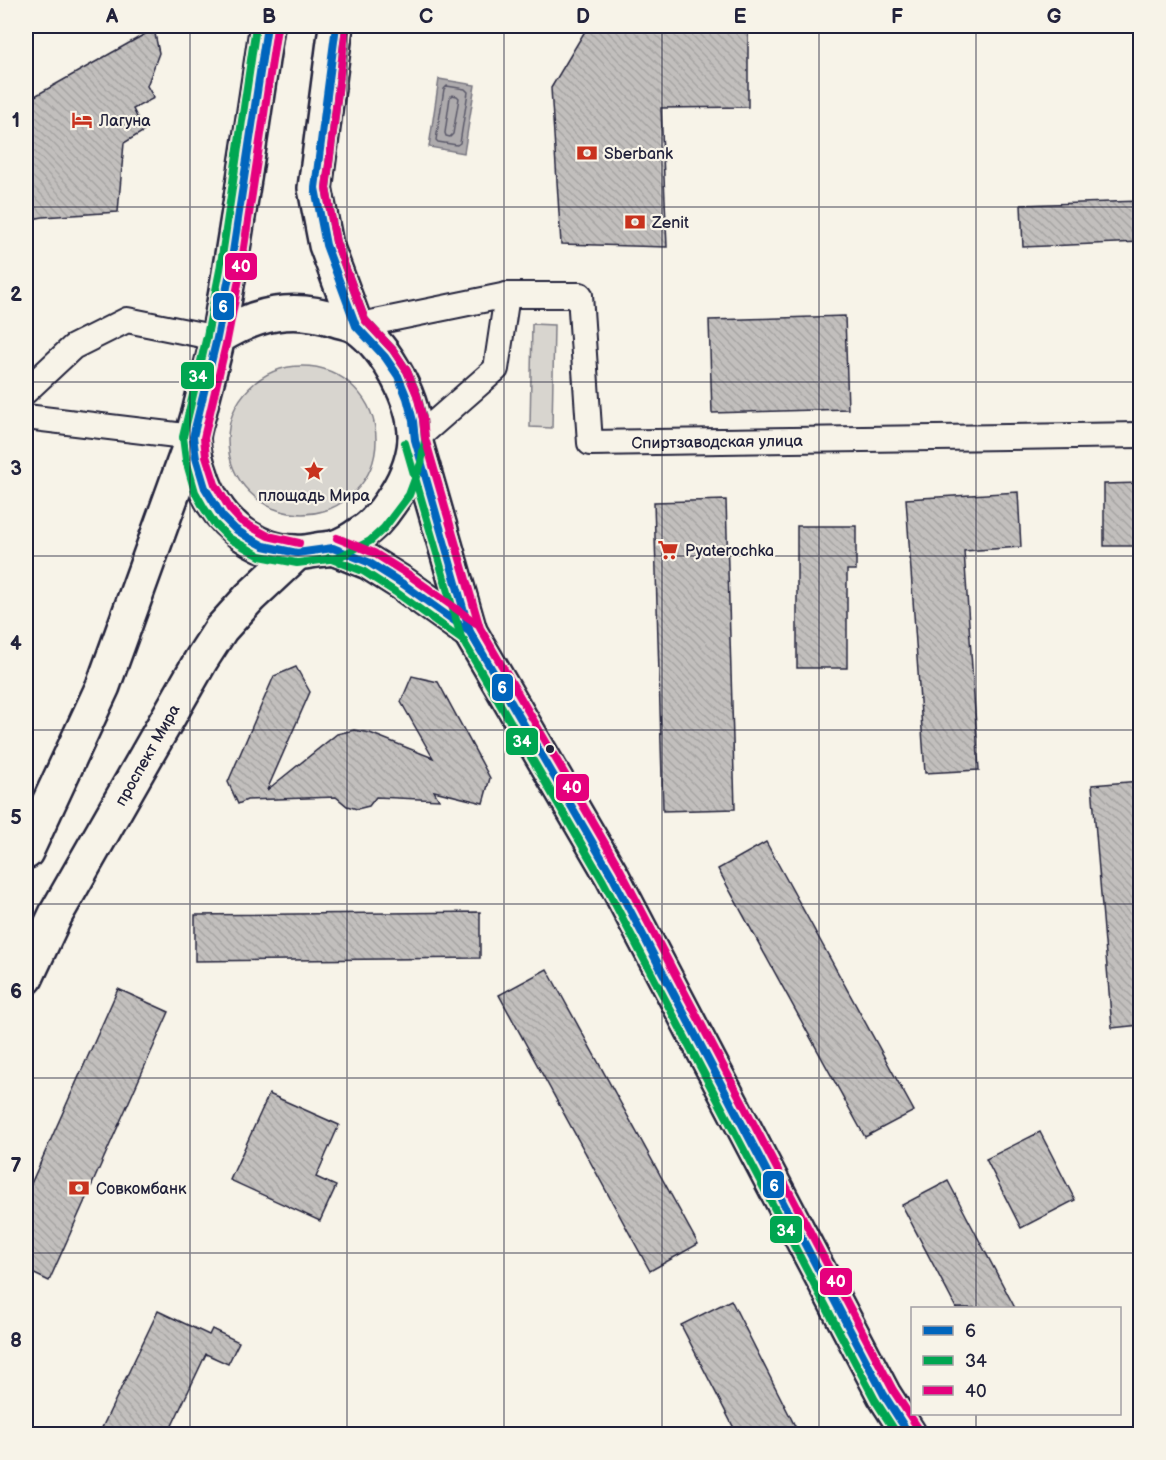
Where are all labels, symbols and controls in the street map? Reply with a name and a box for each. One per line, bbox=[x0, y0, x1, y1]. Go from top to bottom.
text: A bbox=[105, 5, 119, 29]
text: B bbox=[262, 5, 276, 29]
text: C bbox=[419, 5, 433, 29]
text: D bbox=[576, 5, 590, 29]
text: E bbox=[734, 5, 747, 29]
text: F bbox=[891, 5, 903, 29]
text: G bbox=[1047, 5, 1062, 29]
hotel icon: Лагуна bbox=[70, 108, 94, 132]
text: 1 bbox=[12, 109, 20, 133]
place label: Лагуна bbox=[98, 112, 151, 131]
bank icon: Sberbank bbox=[575, 141, 599, 165]
place label: Sberbank bbox=[604, 145, 673, 164]
bank icon: Zenit bbox=[623, 210, 647, 234]
place label: Zenit bbox=[651, 214, 689, 233]
line badge: 40 bbox=[224, 252, 258, 281]
text: 40 bbox=[231, 258, 251, 277]
text: 2 bbox=[10, 283, 22, 307]
line badge: 6 bbox=[212, 292, 235, 321]
text: 6 bbox=[218, 298, 228, 317]
line badge: 34 bbox=[180, 361, 215, 390]
text: 34 bbox=[189, 368, 208, 387]
street label: Спиртзаводская улица bbox=[631, 432, 804, 453]
text: 3 bbox=[10, 457, 22, 481]
place icon: площадь Мира bbox=[302, 459, 326, 483]
place label: площадь Мира bbox=[258, 487, 371, 506]
supermarket icon: Pyaterochka bbox=[656, 538, 680, 562]
place label: Pyaterochka bbox=[685, 542, 774, 561]
text: 4 bbox=[10, 632, 22, 656]
line badge: 6 bbox=[491, 673, 514, 702]
text: 6 bbox=[497, 679, 507, 698]
street label: проспект Мира bbox=[112, 701, 185, 810]
line badge: 34 bbox=[505, 727, 539, 756]
text: 34 bbox=[513, 733, 532, 752]
unlabelled marker bbox=[544, 743, 556, 755]
line badge: 40 bbox=[555, 773, 590, 802]
text: 40 bbox=[562, 779, 582, 798]
text: 5 bbox=[10, 806, 22, 830]
text: 6 bbox=[10, 980, 22, 1004]
text: 7 bbox=[10, 1154, 22, 1178]
line badge: 6 bbox=[762, 1170, 785, 1199]
bank icon: Совкомбанк bbox=[67, 1176, 91, 1200]
text: 6 bbox=[769, 1177, 779, 1196]
place label: Совкомбанк bbox=[96, 1180, 187, 1199]
line badge: 34 bbox=[769, 1215, 803, 1244]
text: 34 bbox=[777, 1222, 796, 1241]
line badge: 40 bbox=[819, 1267, 853, 1296]
text: 40 bbox=[826, 1273, 846, 1292]
legend bbox=[911, 1307, 1121, 1415]
text: 6 bbox=[965, 1321, 976, 1342]
text: 8 bbox=[10, 1329, 22, 1353]
text: 34 bbox=[965, 1351, 987, 1372]
text: 40 bbox=[965, 1381, 987, 1402]

